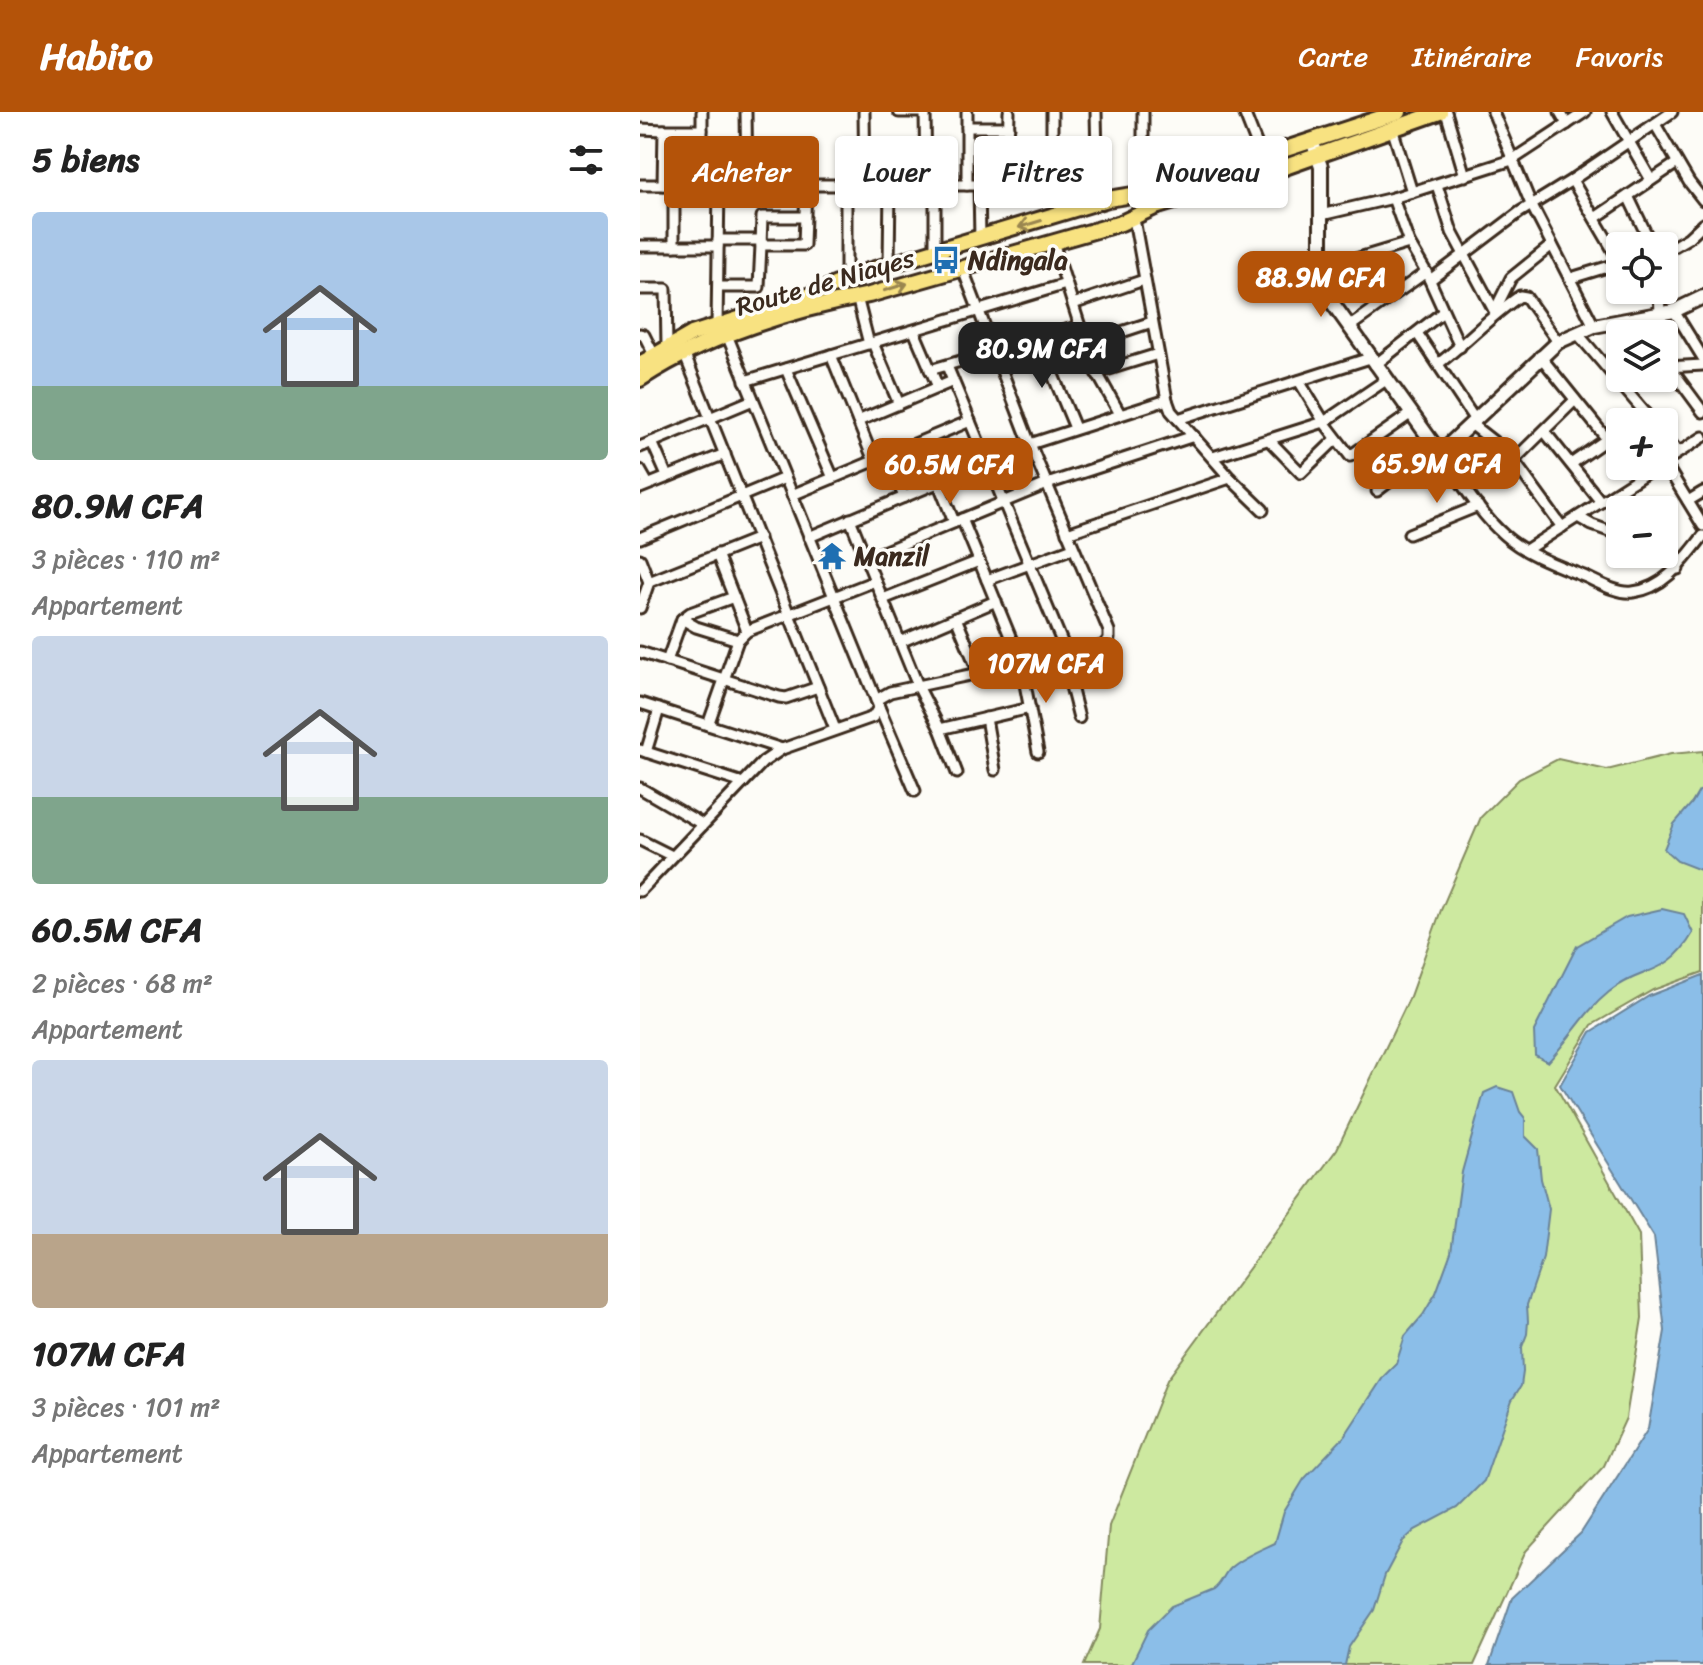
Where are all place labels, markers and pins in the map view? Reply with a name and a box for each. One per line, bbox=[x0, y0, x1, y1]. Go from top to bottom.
place label: Ndingala bbox=[967, 237, 1069, 283]
bus stop icon: Ndingala bbox=[931, 245, 961, 275]
pin: 88.9M CFA bbox=[1229, 251, 1413, 319]
pin: 80.9M CFA bbox=[950, 322, 1134, 390]
pin: 65.9M CFA bbox=[1345, 437, 1529, 505]
pin: 60.5M CFA bbox=[858, 438, 1042, 506]
place label: Manzil bbox=[853, 533, 931, 579]
temple icon: Manzil bbox=[817, 541, 847, 571]
pin: 107M CFA bbox=[963, 637, 1129, 705]

